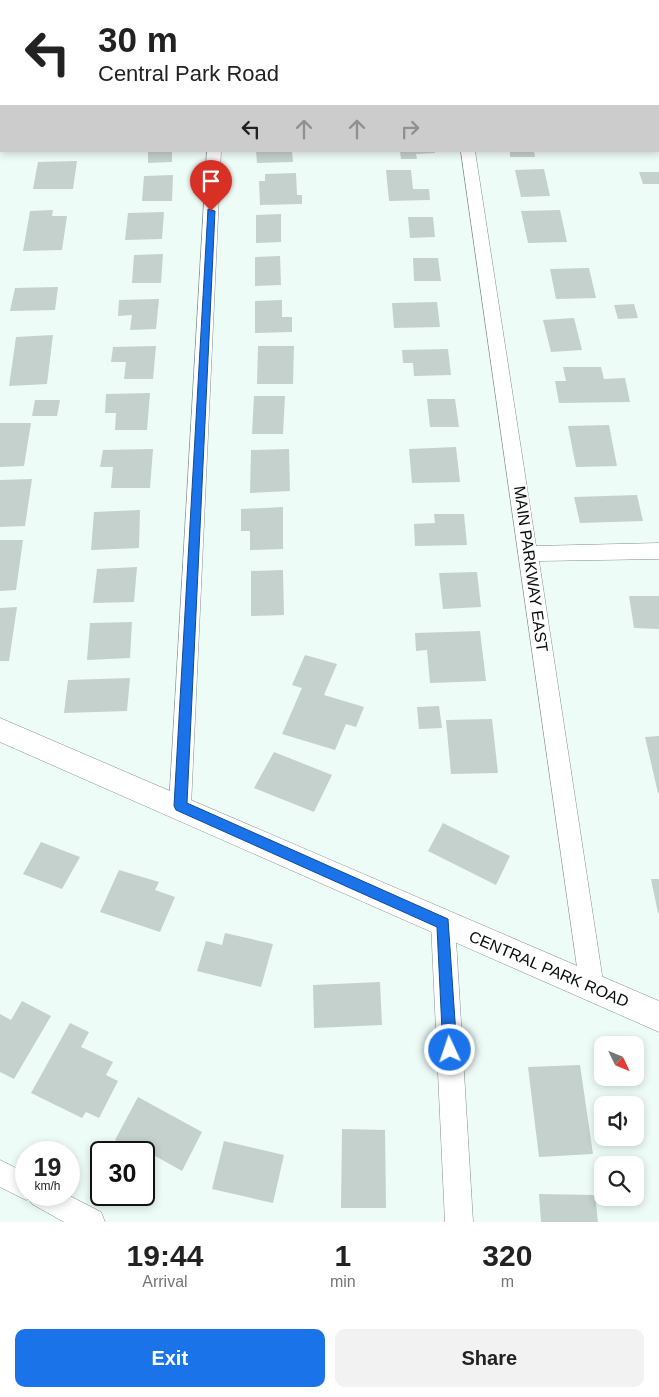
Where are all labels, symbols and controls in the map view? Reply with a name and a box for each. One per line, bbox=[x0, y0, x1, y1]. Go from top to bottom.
icon: left bbox=[15, 20, 80, 85]
text: 30 m bbox=[98, 20, 178, 59]
text: Central Park Road bbox=[98, 61, 279, 86]
icon: left bbox=[237, 115, 265, 143]
icon: ahead bbox=[290, 115, 318, 143]
icon: ahead bbox=[343, 115, 371, 143]
icon: right bbox=[396, 115, 424, 143]
pin bbox=[190, 160, 232, 211]
icon: arrive bbox=[197, 167, 225, 195]
street label: MAIN PARKWAY EAST bbox=[511, 485, 551, 653]
street label: CENTRAL PARK ROAD bbox=[467, 928, 631, 1010]
position arrow bbox=[423, 1023, 475, 1075]
north arrow bbox=[594, 1036, 644, 1086]
map controls bbox=[594, 1036, 644, 1206]
button: sound bbox=[594, 1096, 644, 1146]
speed limit sign: 30 bbox=[90, 1141, 155, 1206]
text: 19 bbox=[34, 1153, 61, 1181]
button: search bbox=[594, 1156, 644, 1206]
text: km/h bbox=[34, 1179, 61, 1193]
text: 19:44 bbox=[127, 1239, 203, 1272]
text: 1 bbox=[334, 1239, 351, 1272]
text: 320 bbox=[482, 1239, 532, 1272]
text: Arrival bbox=[142, 1273, 188, 1290]
text: min bbox=[330, 1273, 356, 1290]
text: m bbox=[501, 1273, 514, 1290]
button: Exit bbox=[15, 1329, 325, 1387]
button: Share bbox=[335, 1329, 644, 1387]

